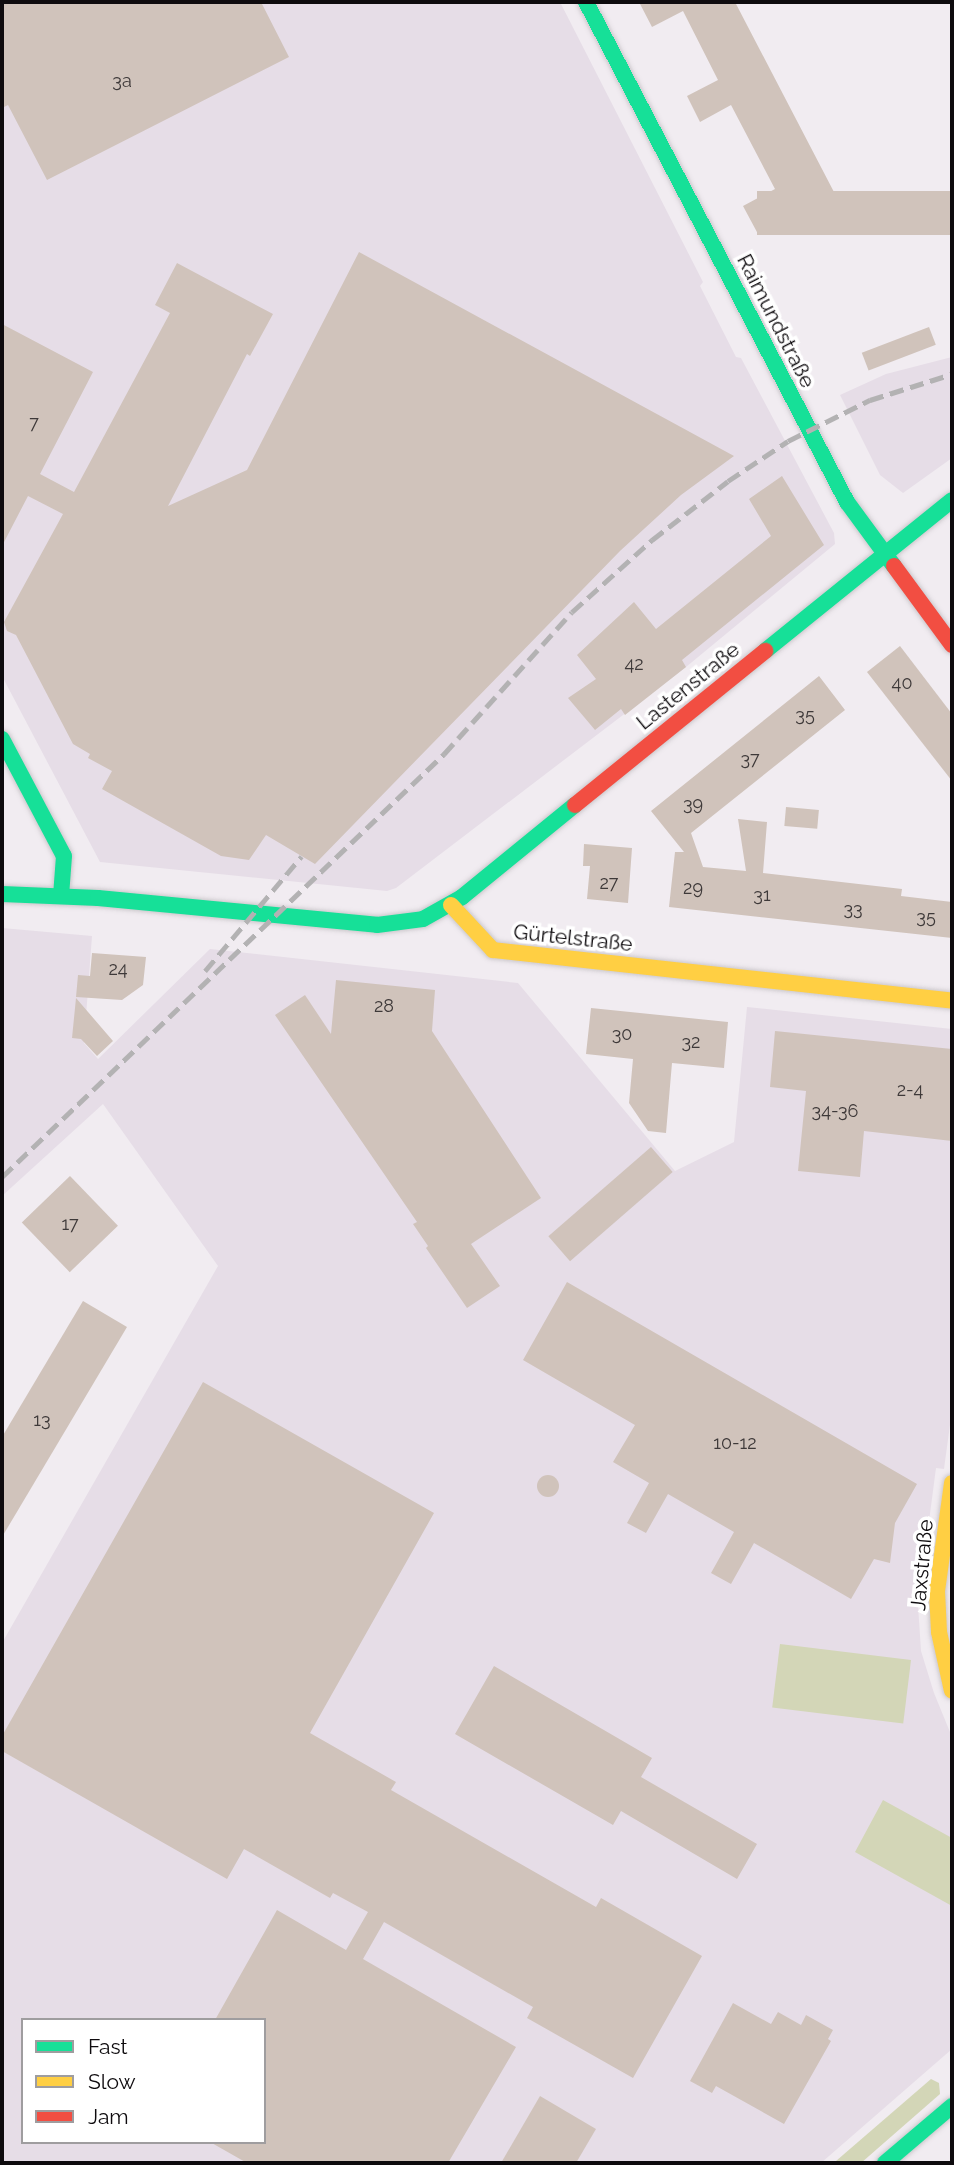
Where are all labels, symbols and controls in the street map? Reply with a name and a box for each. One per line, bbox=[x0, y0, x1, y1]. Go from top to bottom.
house number: 3a bbox=[112, 70, 132, 92]
street label: Raimundstraße bbox=[732, 250, 820, 392]
house number: 7 bbox=[29, 412, 39, 434]
street label: Lastenstraße bbox=[631, 637, 745, 735]
house number: 42 bbox=[624, 653, 644, 675]
house number: 40 bbox=[892, 672, 912, 694]
house number: 35 bbox=[795, 704, 815, 726]
house number: 37 bbox=[740, 748, 760, 770]
house number: 39 bbox=[683, 793, 703, 815]
house number: 27 bbox=[599, 872, 619, 894]
house number: 29 bbox=[683, 877, 703, 899]
house number: 31 bbox=[753, 884, 771, 906]
house number: 33 bbox=[843, 898, 863, 920]
house number: 35 bbox=[916, 906, 936, 928]
street label: Gürtelstraße bbox=[512, 919, 634, 957]
house number: 24 bbox=[108, 958, 128, 980]
house number: 28 bbox=[374, 995, 394, 1017]
house number: 30 bbox=[612, 1023, 632, 1045]
house number: 32 bbox=[682, 1031, 700, 1053]
house number: 2-4 bbox=[897, 1079, 923, 1101]
house number: 34-36 bbox=[812, 1100, 858, 1122]
house number: 17 bbox=[61, 1213, 79, 1235]
house number: 13 bbox=[33, 1409, 51, 1431]
house number: 10-12 bbox=[713, 1432, 757, 1454]
street label: Jaxstraße bbox=[905, 1518, 939, 1612]
legend bbox=[21, 2018, 266, 2144]
text: Fast bbox=[88, 2034, 128, 2059]
text: Slow bbox=[88, 2069, 136, 2094]
text: Jam bbox=[88, 2104, 129, 2129]

